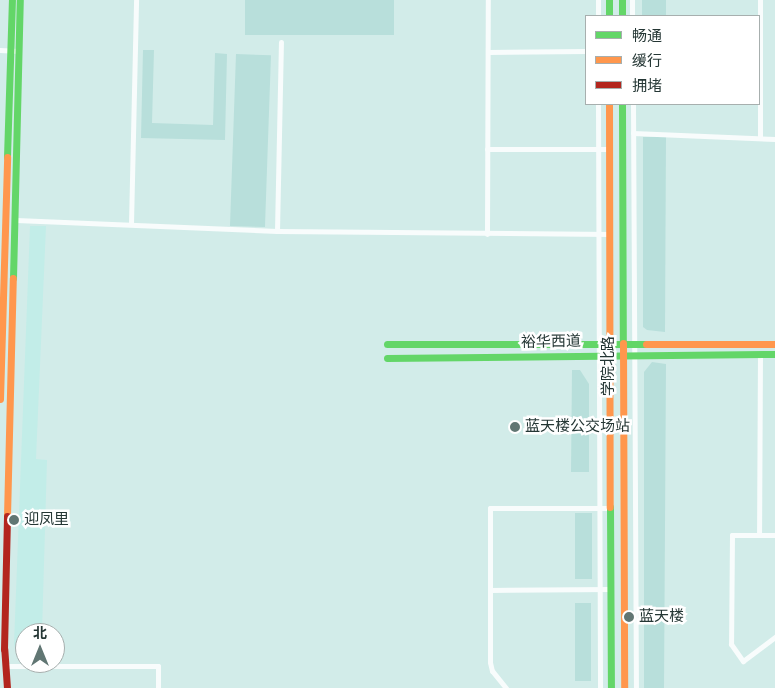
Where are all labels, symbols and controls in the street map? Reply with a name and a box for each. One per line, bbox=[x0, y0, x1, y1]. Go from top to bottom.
legend bbox=[585, 15, 760, 105]
text: 畅通 bbox=[632, 29, 662, 44]
text: 缓行 bbox=[632, 54, 662, 69]
text: 拥堵 bbox=[632, 79, 662, 94]
street label: 裕华西道 bbox=[521, 332, 581, 352]
street label: 学院北路 bbox=[600, 336, 618, 396]
place label: 蓝天楼公交场站 bbox=[525, 418, 630, 436]
marker: 蓝天楼公交场站 bbox=[509, 421, 521, 433]
place label: 迎凤里 bbox=[24, 511, 69, 529]
marker: 迎凤里 bbox=[8, 514, 20, 526]
place label: 蓝天楼 bbox=[639, 608, 684, 626]
marker: 蓝天楼 bbox=[623, 611, 635, 623]
north arrow bbox=[15, 623, 65, 673]
text: 北 bbox=[33, 627, 47, 641]

